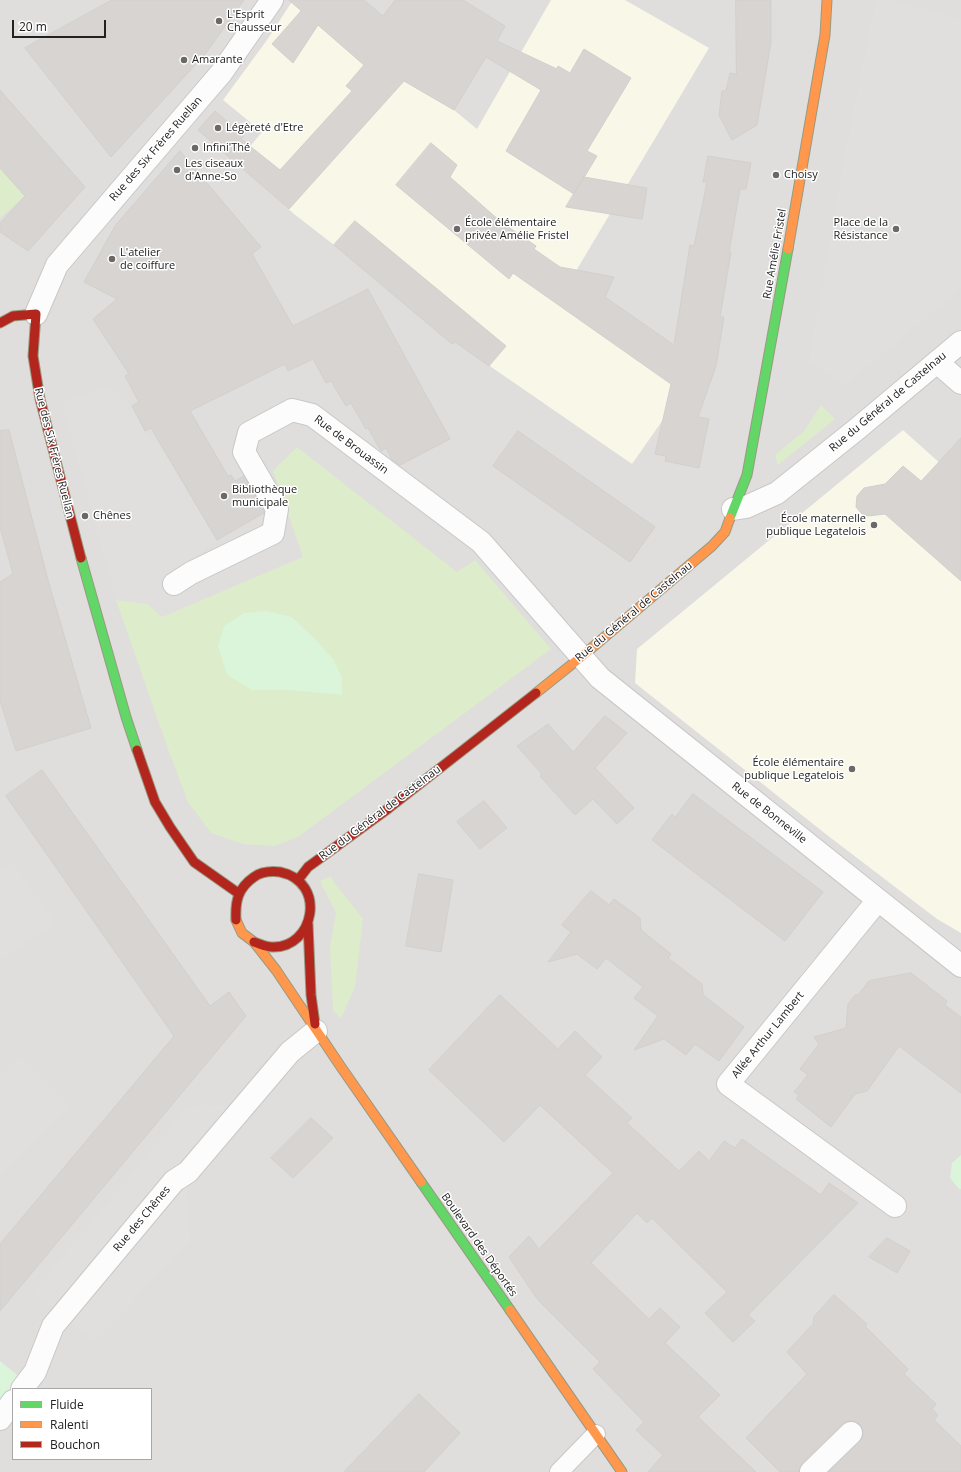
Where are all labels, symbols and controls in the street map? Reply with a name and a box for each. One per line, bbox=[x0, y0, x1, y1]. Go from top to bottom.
place label: L'Esprit Chausseur bbox=[227, 8, 281, 34]
scale bar bbox=[14, 12, 108, 38]
marker: L'Esprit Chausseur bbox=[214, 16, 224, 26]
text: 20 m bbox=[19, 18, 47, 35]
place label: Amarante bbox=[192, 53, 243, 67]
marker: Amarante bbox=[179, 55, 189, 65]
street label: Rue des Six Frères Ruellan bbox=[107, 94, 205, 204]
place label: Légèreté d'Etre bbox=[226, 121, 304, 135]
marker: Légèreté d'Etre bbox=[213, 123, 223, 133]
place label: Infini'Thé bbox=[203, 141, 250, 155]
marker: Infini'Thé bbox=[190, 143, 200, 153]
place label: Les ciseaux d'Anne-So bbox=[185, 157, 243, 183]
marker: Les ciseaux d'Anne-So bbox=[172, 165, 182, 175]
place label: Choisy bbox=[784, 168, 818, 182]
marker: Choisy bbox=[771, 170, 781, 180]
street label: Rue Amélie Fristel bbox=[761, 208, 789, 300]
place label: École élémentaire privée Amélie Fristel bbox=[465, 216, 569, 242]
place label: Place de la Résistance bbox=[834, 216, 888, 242]
marker: École élémentaire privée Amélie Fristel bbox=[452, 224, 462, 234]
marker: Place de la Résistance bbox=[891, 224, 901, 234]
place label: L'atelier de coiffure bbox=[120, 246, 175, 272]
marker: L'atelier de coiffure bbox=[107, 254, 117, 264]
street label: Rue du Général de Castelnau bbox=[827, 349, 949, 455]
street label: Rue des Six Frères Ruellan bbox=[31, 386, 77, 520]
street label: Rue de Brouassin bbox=[311, 413, 391, 477]
place label: Bibliothèque municipale bbox=[232, 483, 297, 509]
marker: Bibliothèque municipale bbox=[219, 491, 229, 501]
place label: Chênes bbox=[93, 509, 131, 523]
marker: Chênes bbox=[80, 511, 90, 521]
place label: École maternelle publique Legatelois bbox=[766, 512, 866, 538]
marker: École maternelle publique Legatelois bbox=[869, 520, 879, 530]
street label: Rue du Général de Castelnau bbox=[573, 559, 695, 665]
place label: École élémentaire publique Legatelois bbox=[744, 756, 844, 782]
street label: Rue du Général de Castelnau bbox=[317, 763, 443, 863]
marker: École élémentaire publique Legatelois bbox=[847, 764, 857, 774]
street label: Rue de Bonneville bbox=[729, 780, 809, 846]
street label: Allée Arthur Lambert bbox=[729, 989, 807, 1081]
street label: Rue des Chênes bbox=[111, 1184, 173, 1254]
street label: Boulevard des Déportés bbox=[438, 1191, 520, 1299]
legend bbox=[12, 1388, 152, 1460]
text: Fluide bbox=[50, 1396, 84, 1413]
text: Ralenti bbox=[50, 1416, 89, 1433]
text: Bouchon bbox=[50, 1436, 100, 1453]

